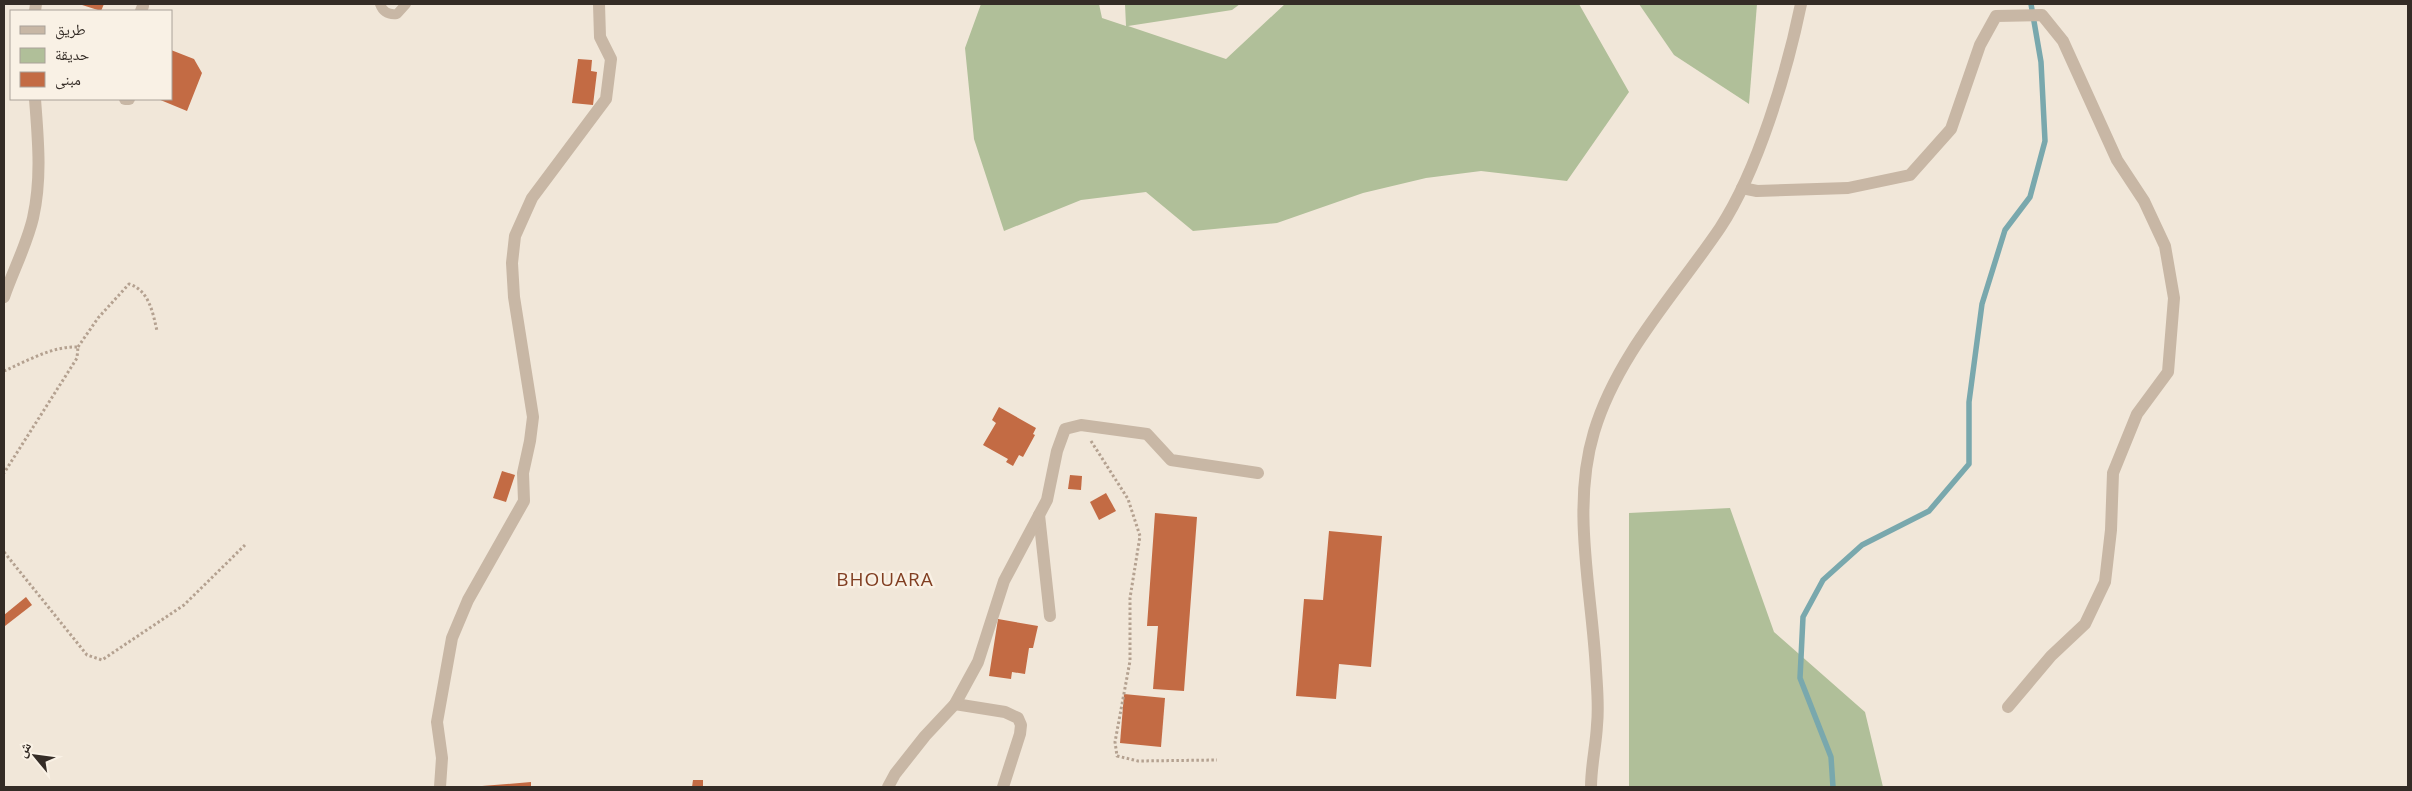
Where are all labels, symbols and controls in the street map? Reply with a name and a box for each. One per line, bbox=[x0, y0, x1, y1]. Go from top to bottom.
legend bbox=[10, 10, 172, 100]
text: طريق bbox=[55, 19, 86, 40]
text: حديقة bbox=[55, 44, 90, 64]
text: مبنى bbox=[55, 69, 81, 90]
district label: BHOUARA bbox=[836, 566, 934, 592]
north arrow bbox=[10, 731, 60, 781]
text: ش bbox=[11, 738, 35, 761]

